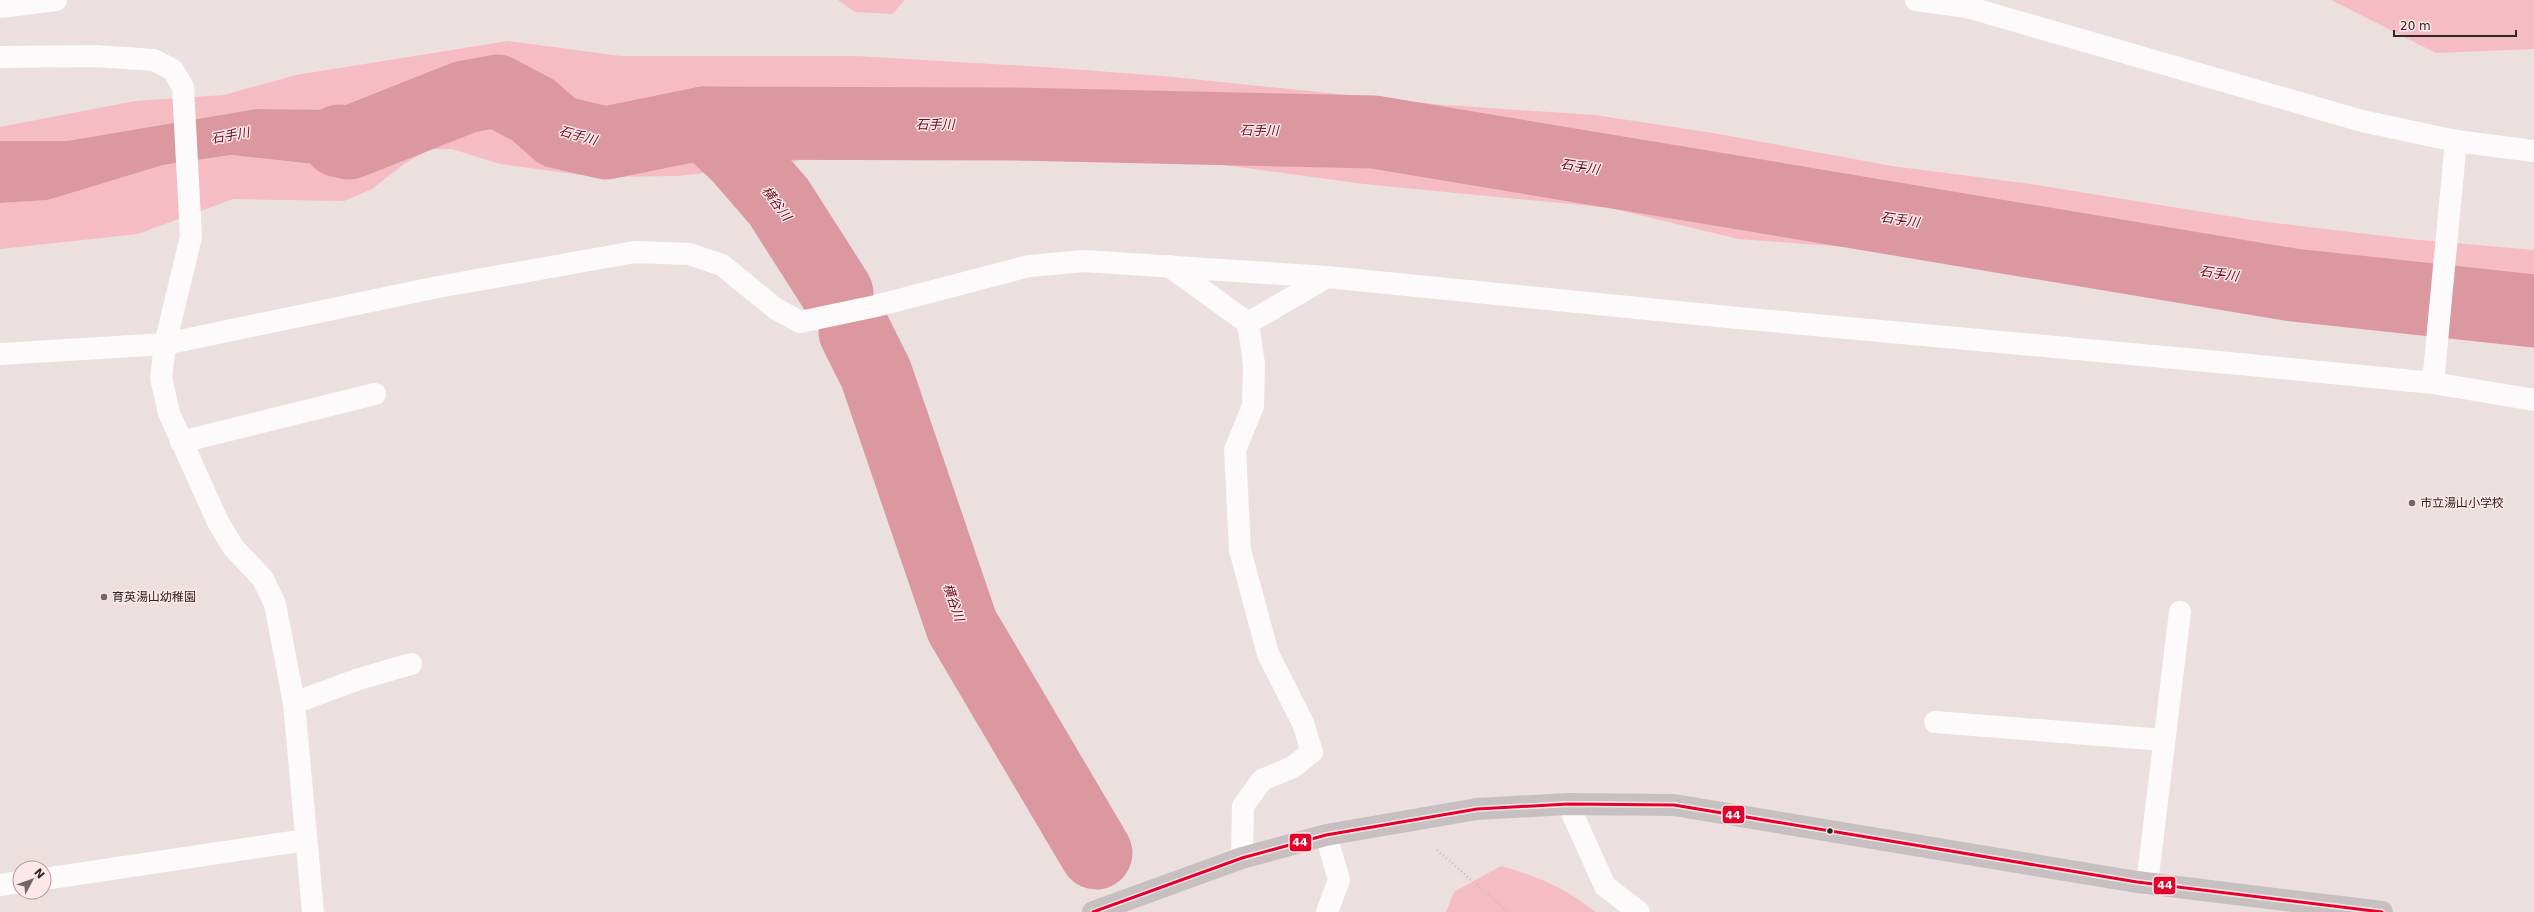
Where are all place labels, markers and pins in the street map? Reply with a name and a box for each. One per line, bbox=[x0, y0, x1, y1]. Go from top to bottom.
place label: 市立湯山小学校 bbox=[2420, 496, 2504, 510]
marker: 市立湯山小学校 bbox=[2407, 498, 2417, 508]
place label: 育英湯山幼稚園 bbox=[112, 590, 196, 604]
marker: 育英湯山幼稚園 bbox=[99, 592, 109, 602]
unlabelled marker bbox=[1825, 826, 1835, 836]

